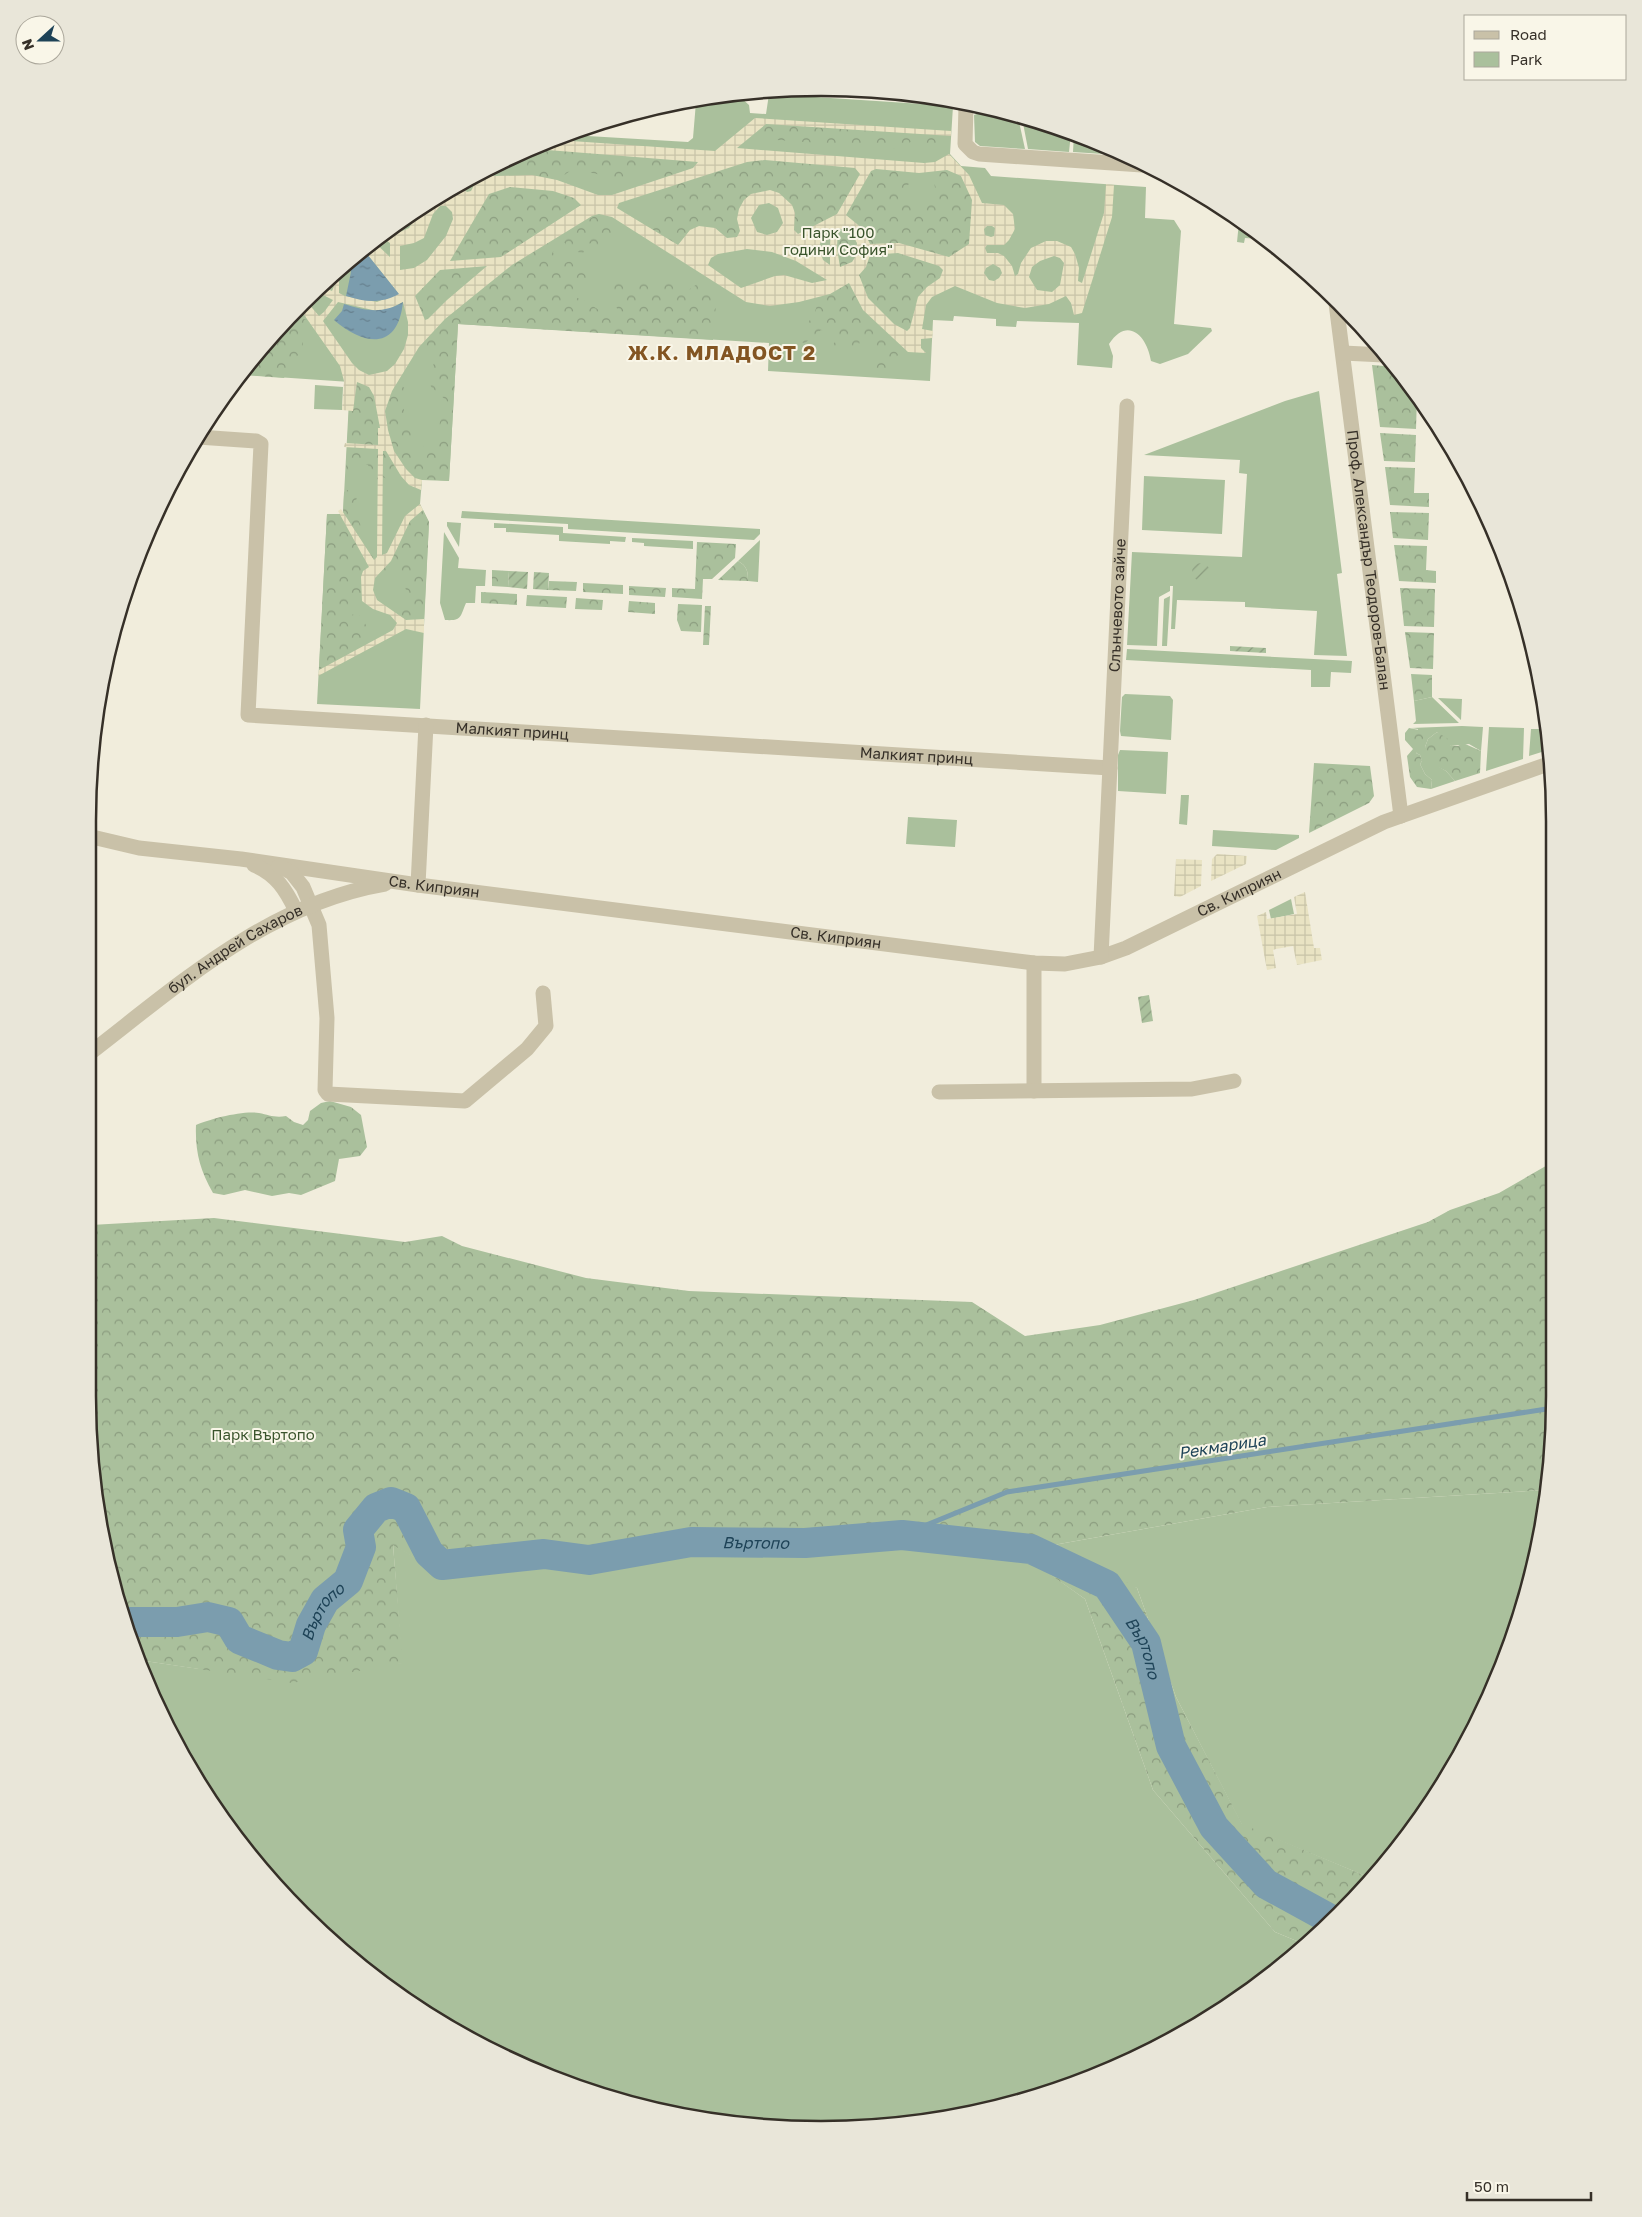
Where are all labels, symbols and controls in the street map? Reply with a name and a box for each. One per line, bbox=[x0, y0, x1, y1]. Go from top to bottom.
north arrow bbox=[15, 15, 65, 65]
legend bbox=[1464, 15, 1627, 80]
text: Road bbox=[1510, 25, 1547, 43]
text: N bbox=[18, 37, 37, 53]
text: Park bbox=[1510, 50, 1543, 68]
park label: Парк "100 години София" bbox=[783, 223, 893, 258]
district label: Ж.К. МЛАДОСТ 2 bbox=[628, 340, 816, 364]
street label: Проф. Александър Теодоров-Балан bbox=[1344, 429, 1395, 691]
street label: Слънчевото зайче bbox=[1104, 538, 1129, 673]
street label: Малкият принц bbox=[455, 718, 569, 743]
street label: Малкият принц bbox=[859, 743, 974, 768]
street label: Св. Киприян bbox=[1194, 864, 1284, 920]
street label: Св. Киприян bbox=[387, 871, 481, 901]
street label: бул. Андрей Сахаров bbox=[164, 900, 305, 997]
street label: Св. Киприян bbox=[789, 922, 882, 952]
park label: Парк Въртопо bbox=[211, 1425, 315, 1443]
water label: Рекмарица bbox=[1177, 1429, 1268, 1463]
water label: Въртопо bbox=[722, 1532, 790, 1553]
water label: Въртопо bbox=[297, 1577, 349, 1643]
water label: Въртопо bbox=[1121, 1613, 1165, 1682]
scale bar bbox=[1467, 2170, 1591, 2202]
text: 50 m bbox=[1474, 2177, 1509, 2195]

